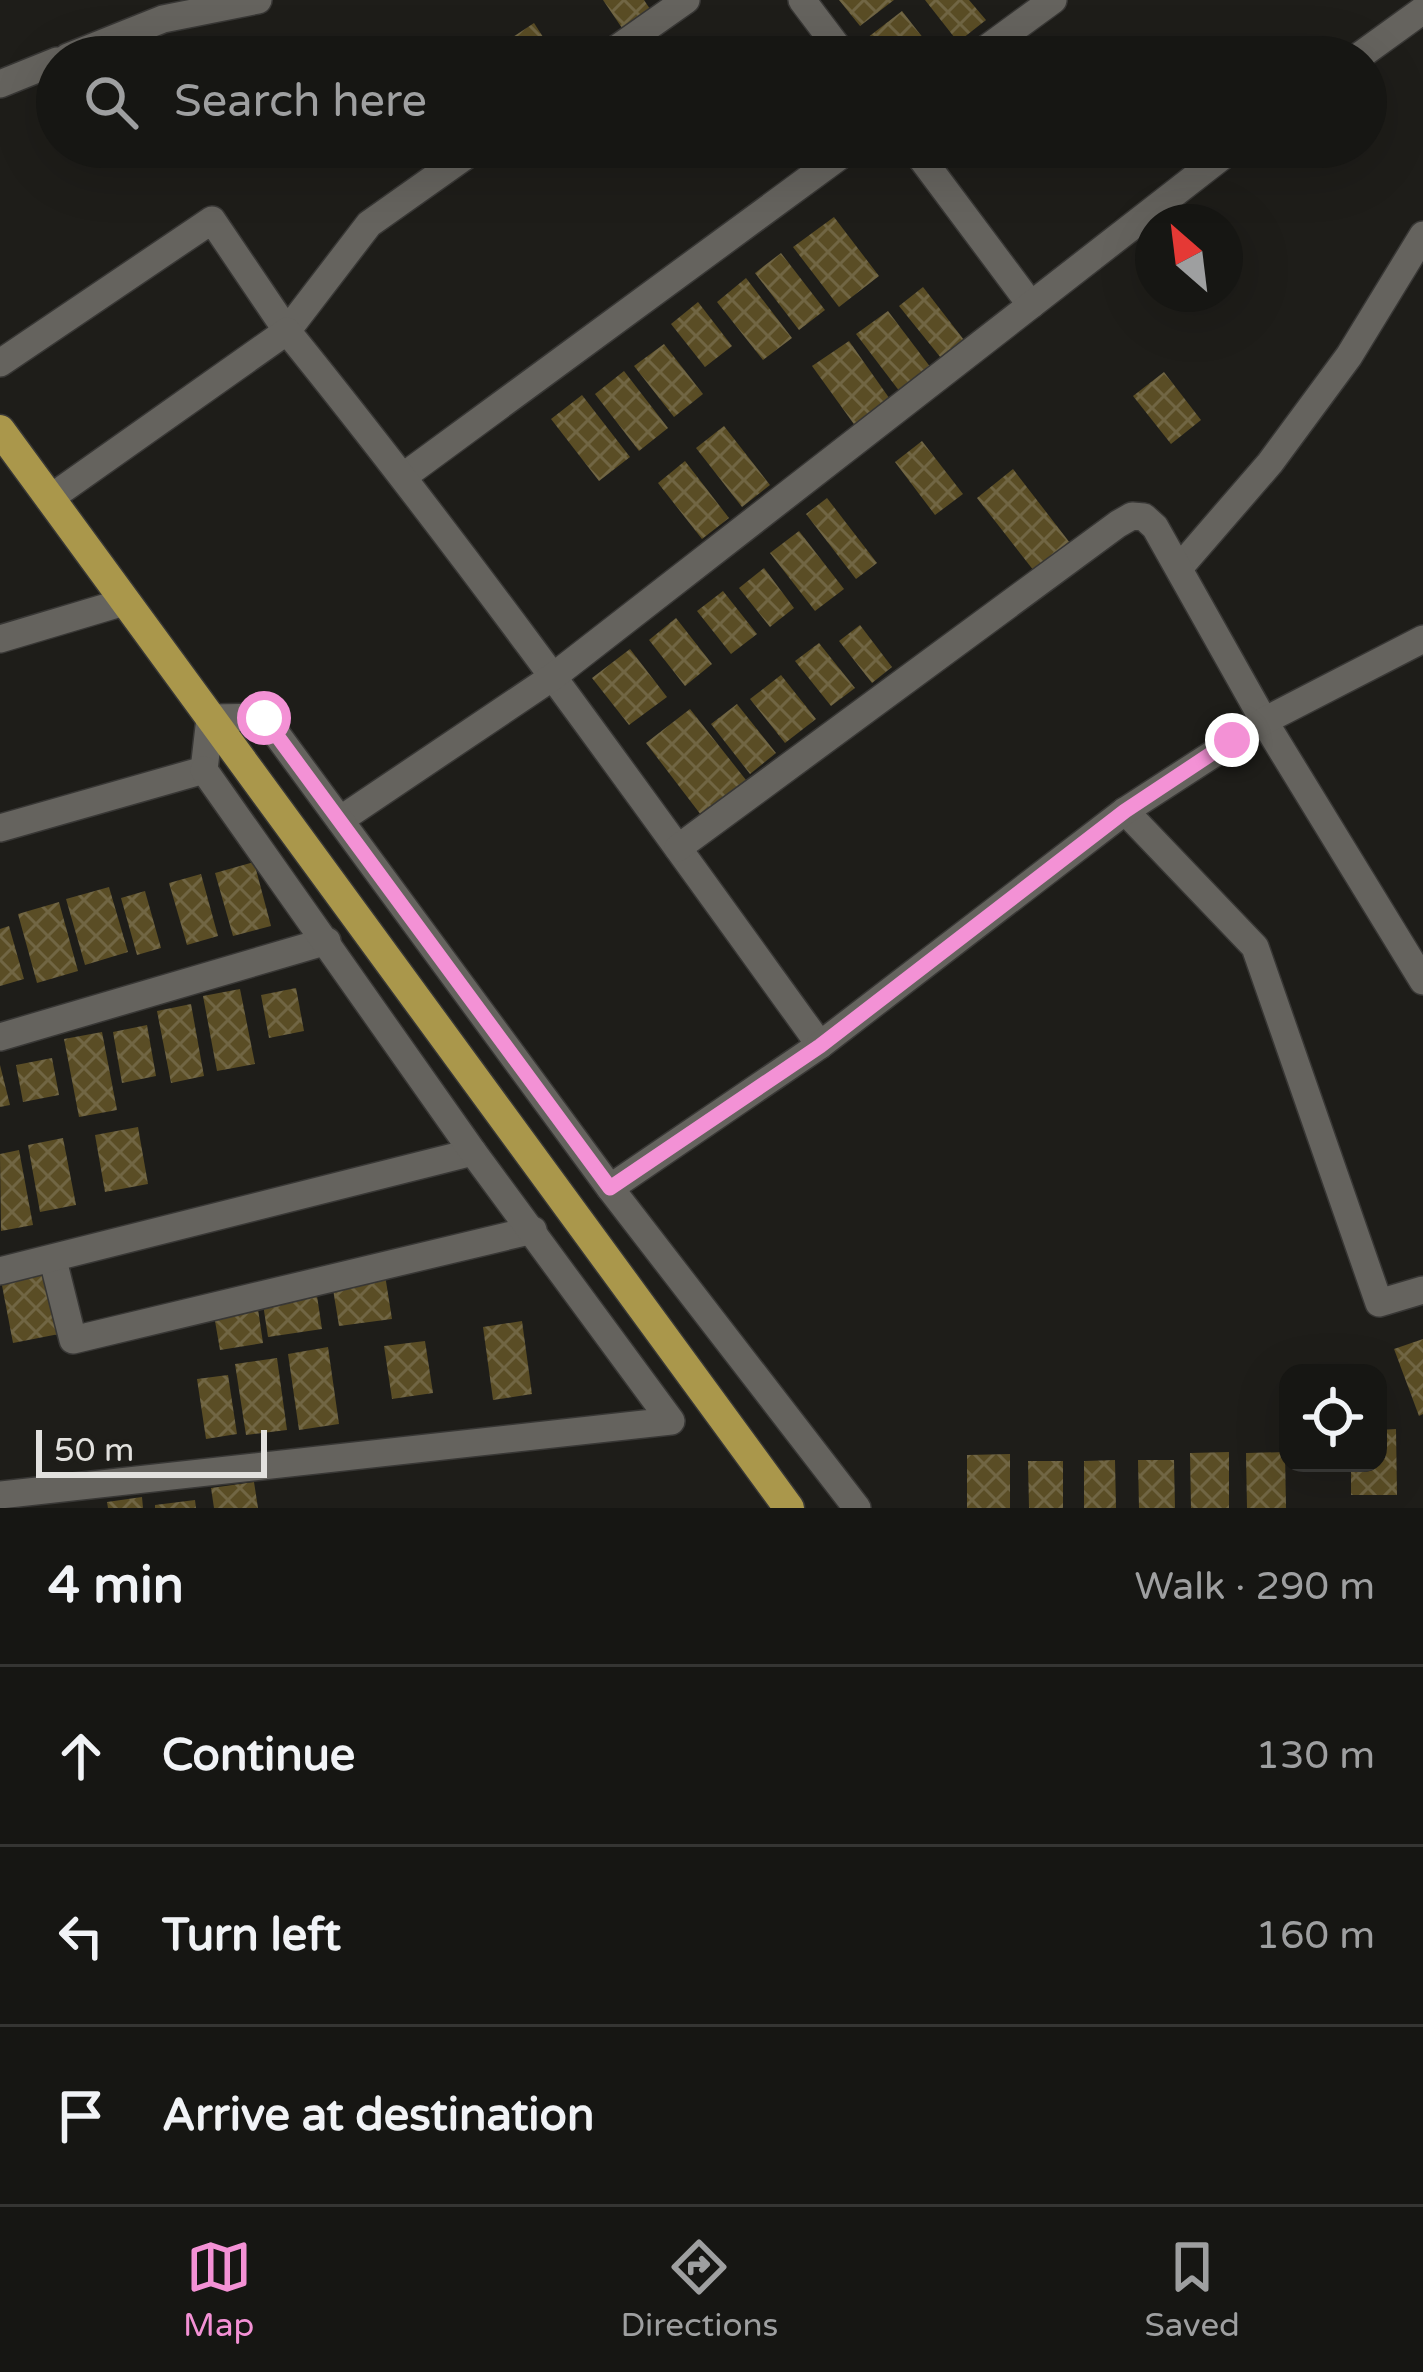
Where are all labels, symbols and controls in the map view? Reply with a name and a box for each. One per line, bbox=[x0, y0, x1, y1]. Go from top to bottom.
search box bbox=[36, 36, 1387, 168]
icon: search bbox=[78, 69, 144, 135]
text: Search here bbox=[174, 75, 427, 129]
north arrow bbox=[1135, 204, 1243, 312]
route start bbox=[237, 691, 291, 745]
route end bbox=[1205, 713, 1259, 767]
map controls bbox=[1279, 1364, 1387, 1472]
button: locate bbox=[1279, 1364, 1387, 1472]
scale bar bbox=[36, 1424, 267, 1477]
text: 50 m bbox=[54, 1431, 134, 1470]
text: 4 min bbox=[48, 1555, 184, 1617]
text: Walk · 290 m bbox=[1134, 1563, 1375, 1610]
icon: ahead bbox=[48, 1723, 114, 1789]
text: Continue bbox=[162, 1729, 355, 1783]
text: 130 m bbox=[1256, 1732, 1375, 1779]
icon: left bbox=[48, 1903, 114, 1969]
text: Turn left bbox=[162, 1909, 341, 1963]
text: 160 m bbox=[1256, 1912, 1375, 1959]
icon: arrive bbox=[48, 2083, 114, 2149]
text: Arrive at destination bbox=[162, 2089, 594, 2143]
tab: Map bbox=[183, 2234, 254, 2345]
tab: Directions bbox=[620, 2234, 778, 2345]
tab: Saved bbox=[1145, 2234, 1240, 2345]

